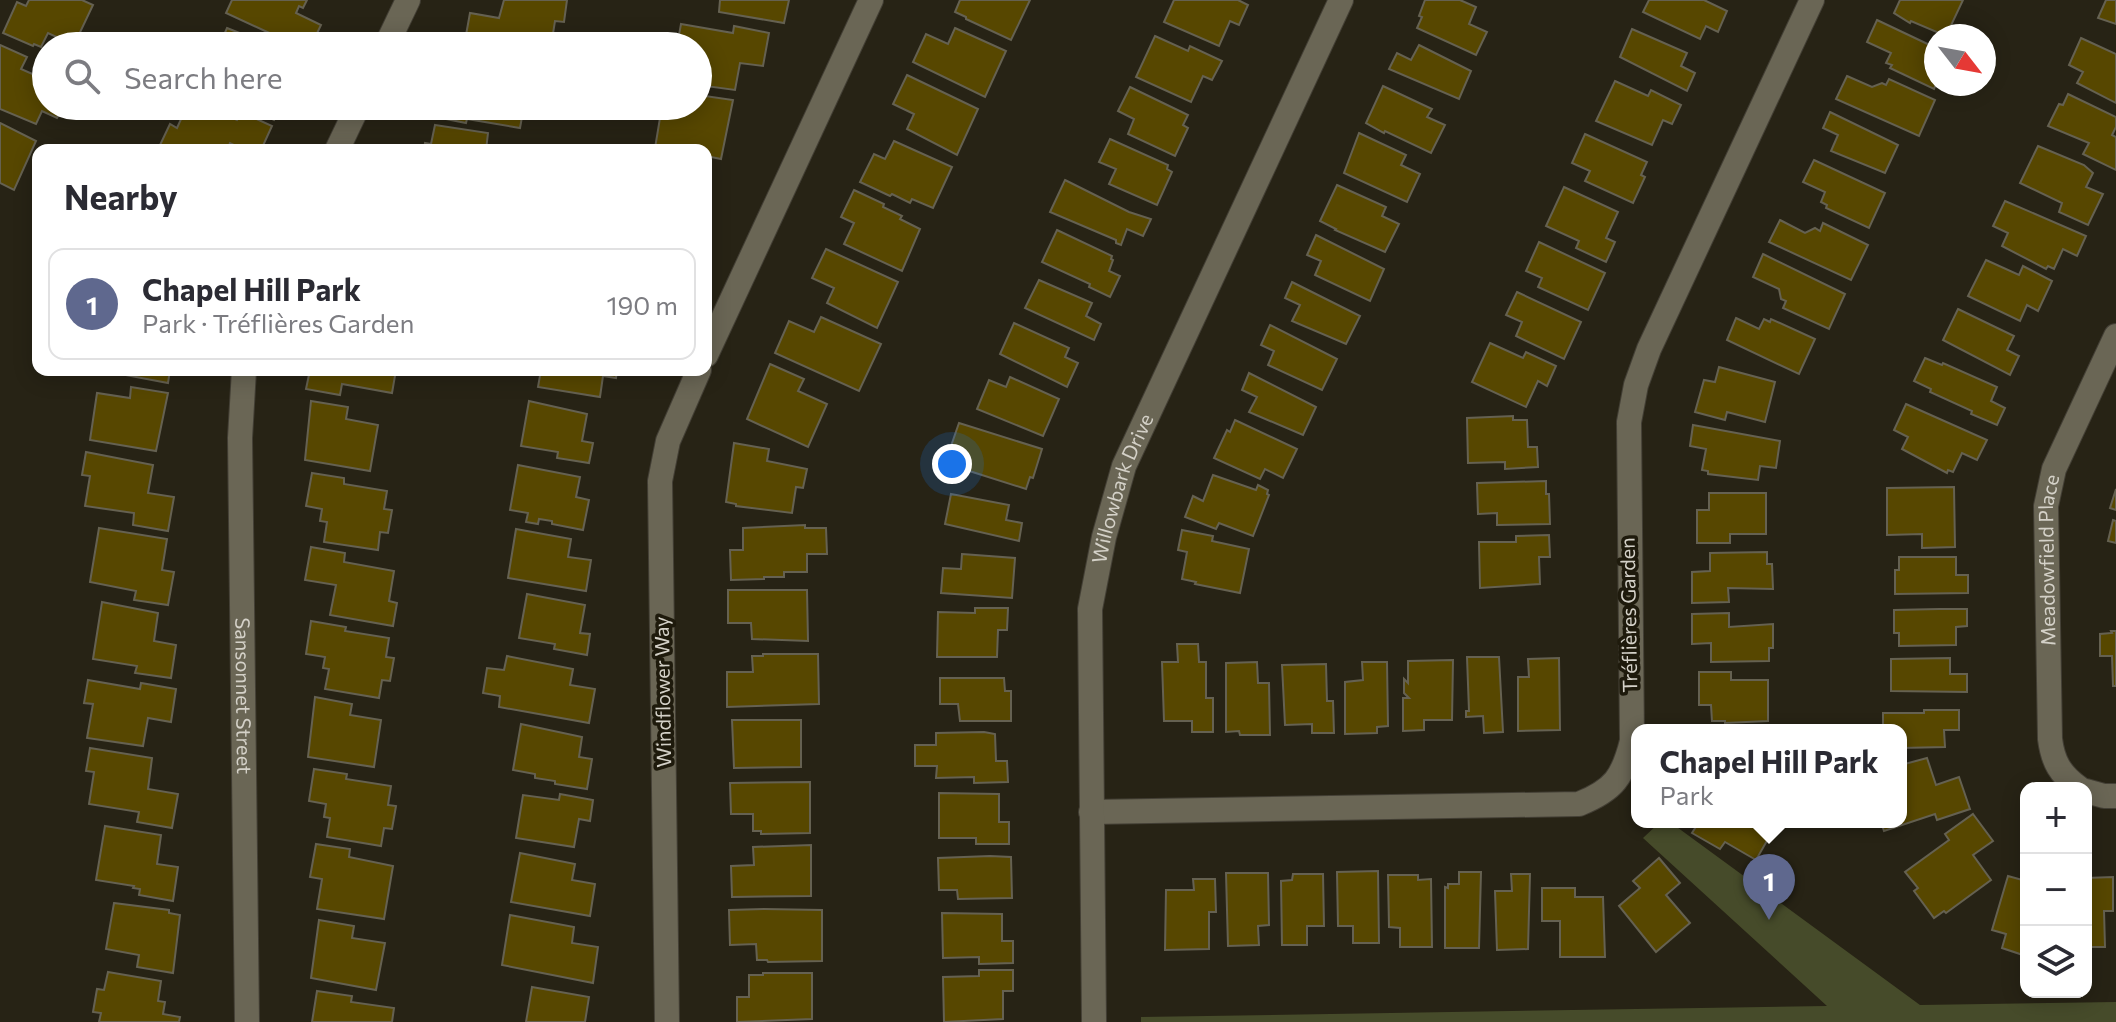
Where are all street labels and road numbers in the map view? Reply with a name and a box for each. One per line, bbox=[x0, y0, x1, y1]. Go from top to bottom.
street label: Willowbark Drive bbox=[1086, 410, 1158, 565]
street label: Meadowfield Place bbox=[2033, 472, 2064, 646]
street label: Tréflières Garden bbox=[1615, 537, 1641, 693]
street label: Windflower Way bbox=[649, 616, 675, 768]
street label: Sansonnet Street bbox=[231, 617, 257, 774]

